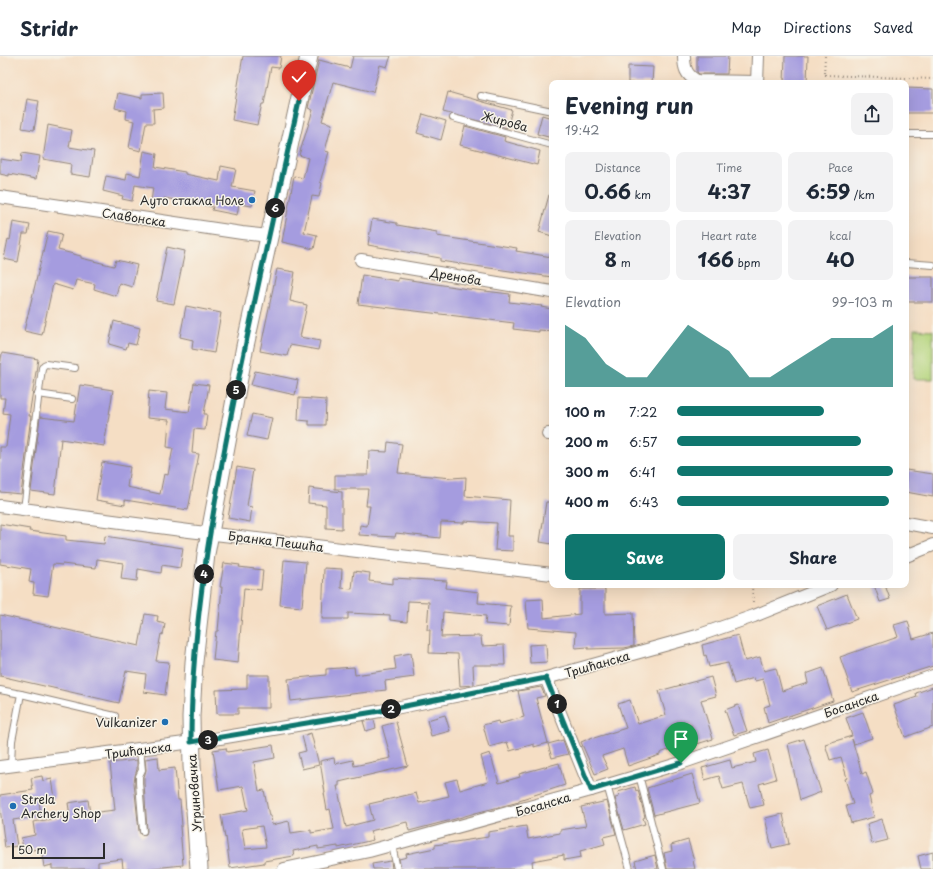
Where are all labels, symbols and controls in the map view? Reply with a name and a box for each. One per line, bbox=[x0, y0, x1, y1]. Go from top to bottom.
text: Stridr bbox=[20, 14, 78, 42]
text: Map bbox=[731, 17, 761, 38]
text: Directions bbox=[783, 17, 851, 38]
text: Saved bbox=[873, 17, 913, 38]
pin bbox=[282, 60, 316, 101]
icon: check bbox=[288, 66, 310, 88]
text: Evening run bbox=[565, 88, 694, 121]
button: share bbox=[851, 93, 893, 135]
street label: Жирова bbox=[480, 106, 531, 136]
text: 19:42 bbox=[565, 120, 599, 139]
text: Distance bbox=[595, 159, 641, 176]
text: Time bbox=[716, 159, 742, 176]
text: Pace bbox=[828, 159, 853, 176]
text: 0.66 bbox=[584, 176, 631, 206]
text: 4:37 bbox=[708, 176, 750, 206]
text: 6:59 bbox=[806, 176, 850, 206]
text: km bbox=[631, 186, 651, 203]
text: /km bbox=[850, 186, 875, 203]
place label: Ауто стакла Ноле bbox=[140, 191, 244, 209]
marker: Ауто стакла Ноле bbox=[247, 195, 257, 205]
pin: 6 bbox=[265, 198, 285, 218]
text: 6 bbox=[271, 199, 279, 216]
street label: Славонска bbox=[101, 203, 168, 231]
text: Elevation bbox=[594, 227, 641, 244]
text: Heart rate bbox=[701, 227, 757, 244]
text: kcal bbox=[829, 227, 851, 244]
text: 8 bbox=[605, 244, 617, 274]
text: 166 bbox=[697, 244, 734, 274]
text: 40 bbox=[826, 244, 855, 274]
text: m bbox=[617, 254, 631, 271]
text: bpm bbox=[734, 254, 761, 271]
street label: Дренова bbox=[428, 262, 484, 289]
text: Elevation bbox=[565, 292, 621, 311]
text: 99–103 m bbox=[832, 292, 893, 311]
pin: 5 bbox=[226, 380, 246, 400]
text: 5 bbox=[232, 381, 240, 398]
text: 100 m bbox=[565, 402, 606, 421]
text: 7:22 bbox=[629, 402, 657, 421]
text: 200 m bbox=[565, 432, 609, 451]
text: 6:57 bbox=[629, 432, 657, 451]
text: 300 m bbox=[565, 462, 609, 481]
text: 6:41 bbox=[629, 462, 655, 481]
text: 400 m bbox=[565, 492, 609, 511]
text: 6:43 bbox=[629, 492, 659, 511]
street label: Бранка Пешића bbox=[227, 526, 325, 556]
button: Save bbox=[565, 534, 725, 580]
button: Share bbox=[733, 534, 893, 580]
pin: 4 bbox=[194, 564, 214, 584]
text: 4 bbox=[200, 565, 208, 582]
street label: Тршћанска bbox=[562, 646, 632, 682]
street label: Босанска bbox=[821, 686, 881, 722]
pin: 1 bbox=[547, 694, 567, 714]
text: 1 bbox=[554, 695, 560, 712]
pin: 2 bbox=[381, 699, 401, 719]
text: 2 bbox=[387, 700, 395, 717]
place label: Vulkanizer bbox=[95, 713, 157, 731]
marker: Vulkanizer bbox=[160, 717, 170, 727]
pin bbox=[664, 722, 698, 763]
icon: arrive bbox=[670, 728, 692, 750]
pin: 3 bbox=[198, 730, 218, 750]
text: 3 bbox=[204, 731, 212, 748]
street label: Тршћанска bbox=[104, 737, 173, 763]
street label: Угриновачка bbox=[182, 753, 206, 832]
street label: Босанска bbox=[513, 787, 573, 820]
place label: Strela Archery Shop bbox=[21, 790, 101, 822]
marker: Strela Archery Shop bbox=[8, 801, 18, 811]
scale bar bbox=[12, 841, 105, 860]
text: 50 m bbox=[18, 841, 47, 858]

